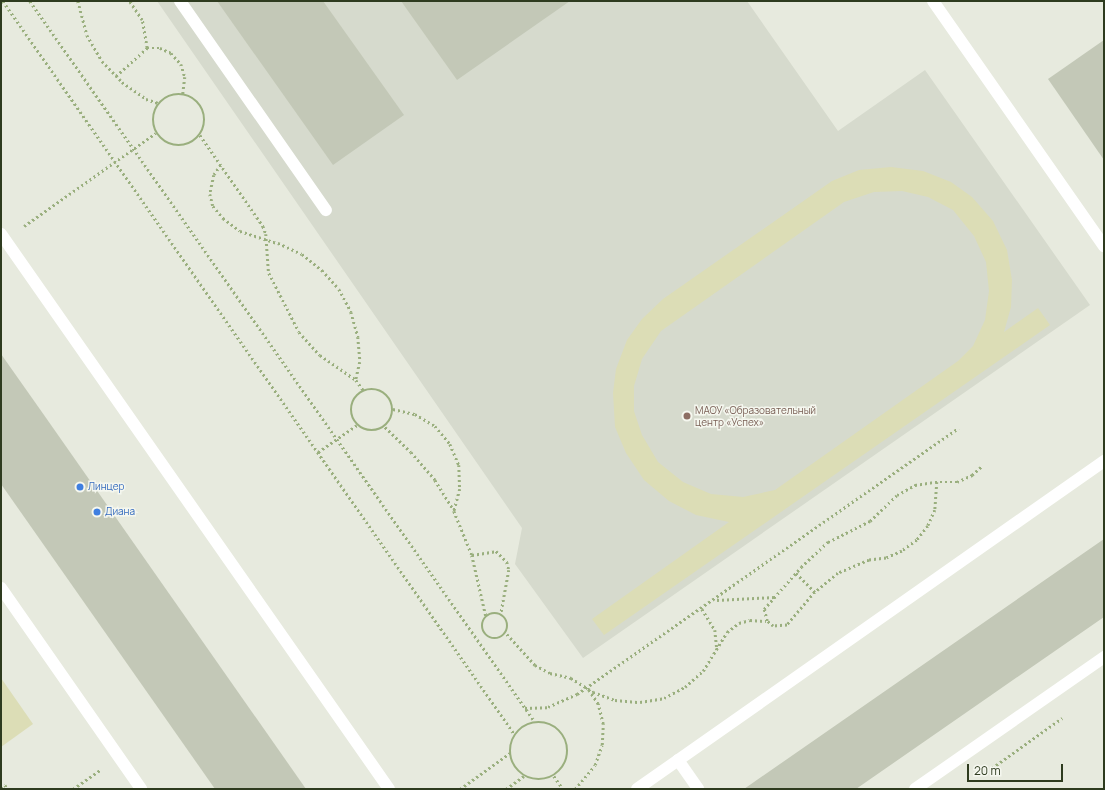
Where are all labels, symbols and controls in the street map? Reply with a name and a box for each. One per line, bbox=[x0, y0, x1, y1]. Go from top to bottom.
place label: МАОУ «Образовательный центр «Успех» bbox=[695, 404, 816, 428]
marker: МАОУ «Образовательный центр «Успех» bbox=[682, 411, 692, 421]
place label: Линцер bbox=[88, 481, 125, 493]
marker: Линцер bbox=[75, 482, 85, 492]
place label: Диана bbox=[105, 506, 135, 518]
marker: Диана bbox=[92, 507, 102, 517]
scale bar bbox=[969, 756, 1065, 782]
text: 20 m bbox=[974, 762, 1001, 779]

